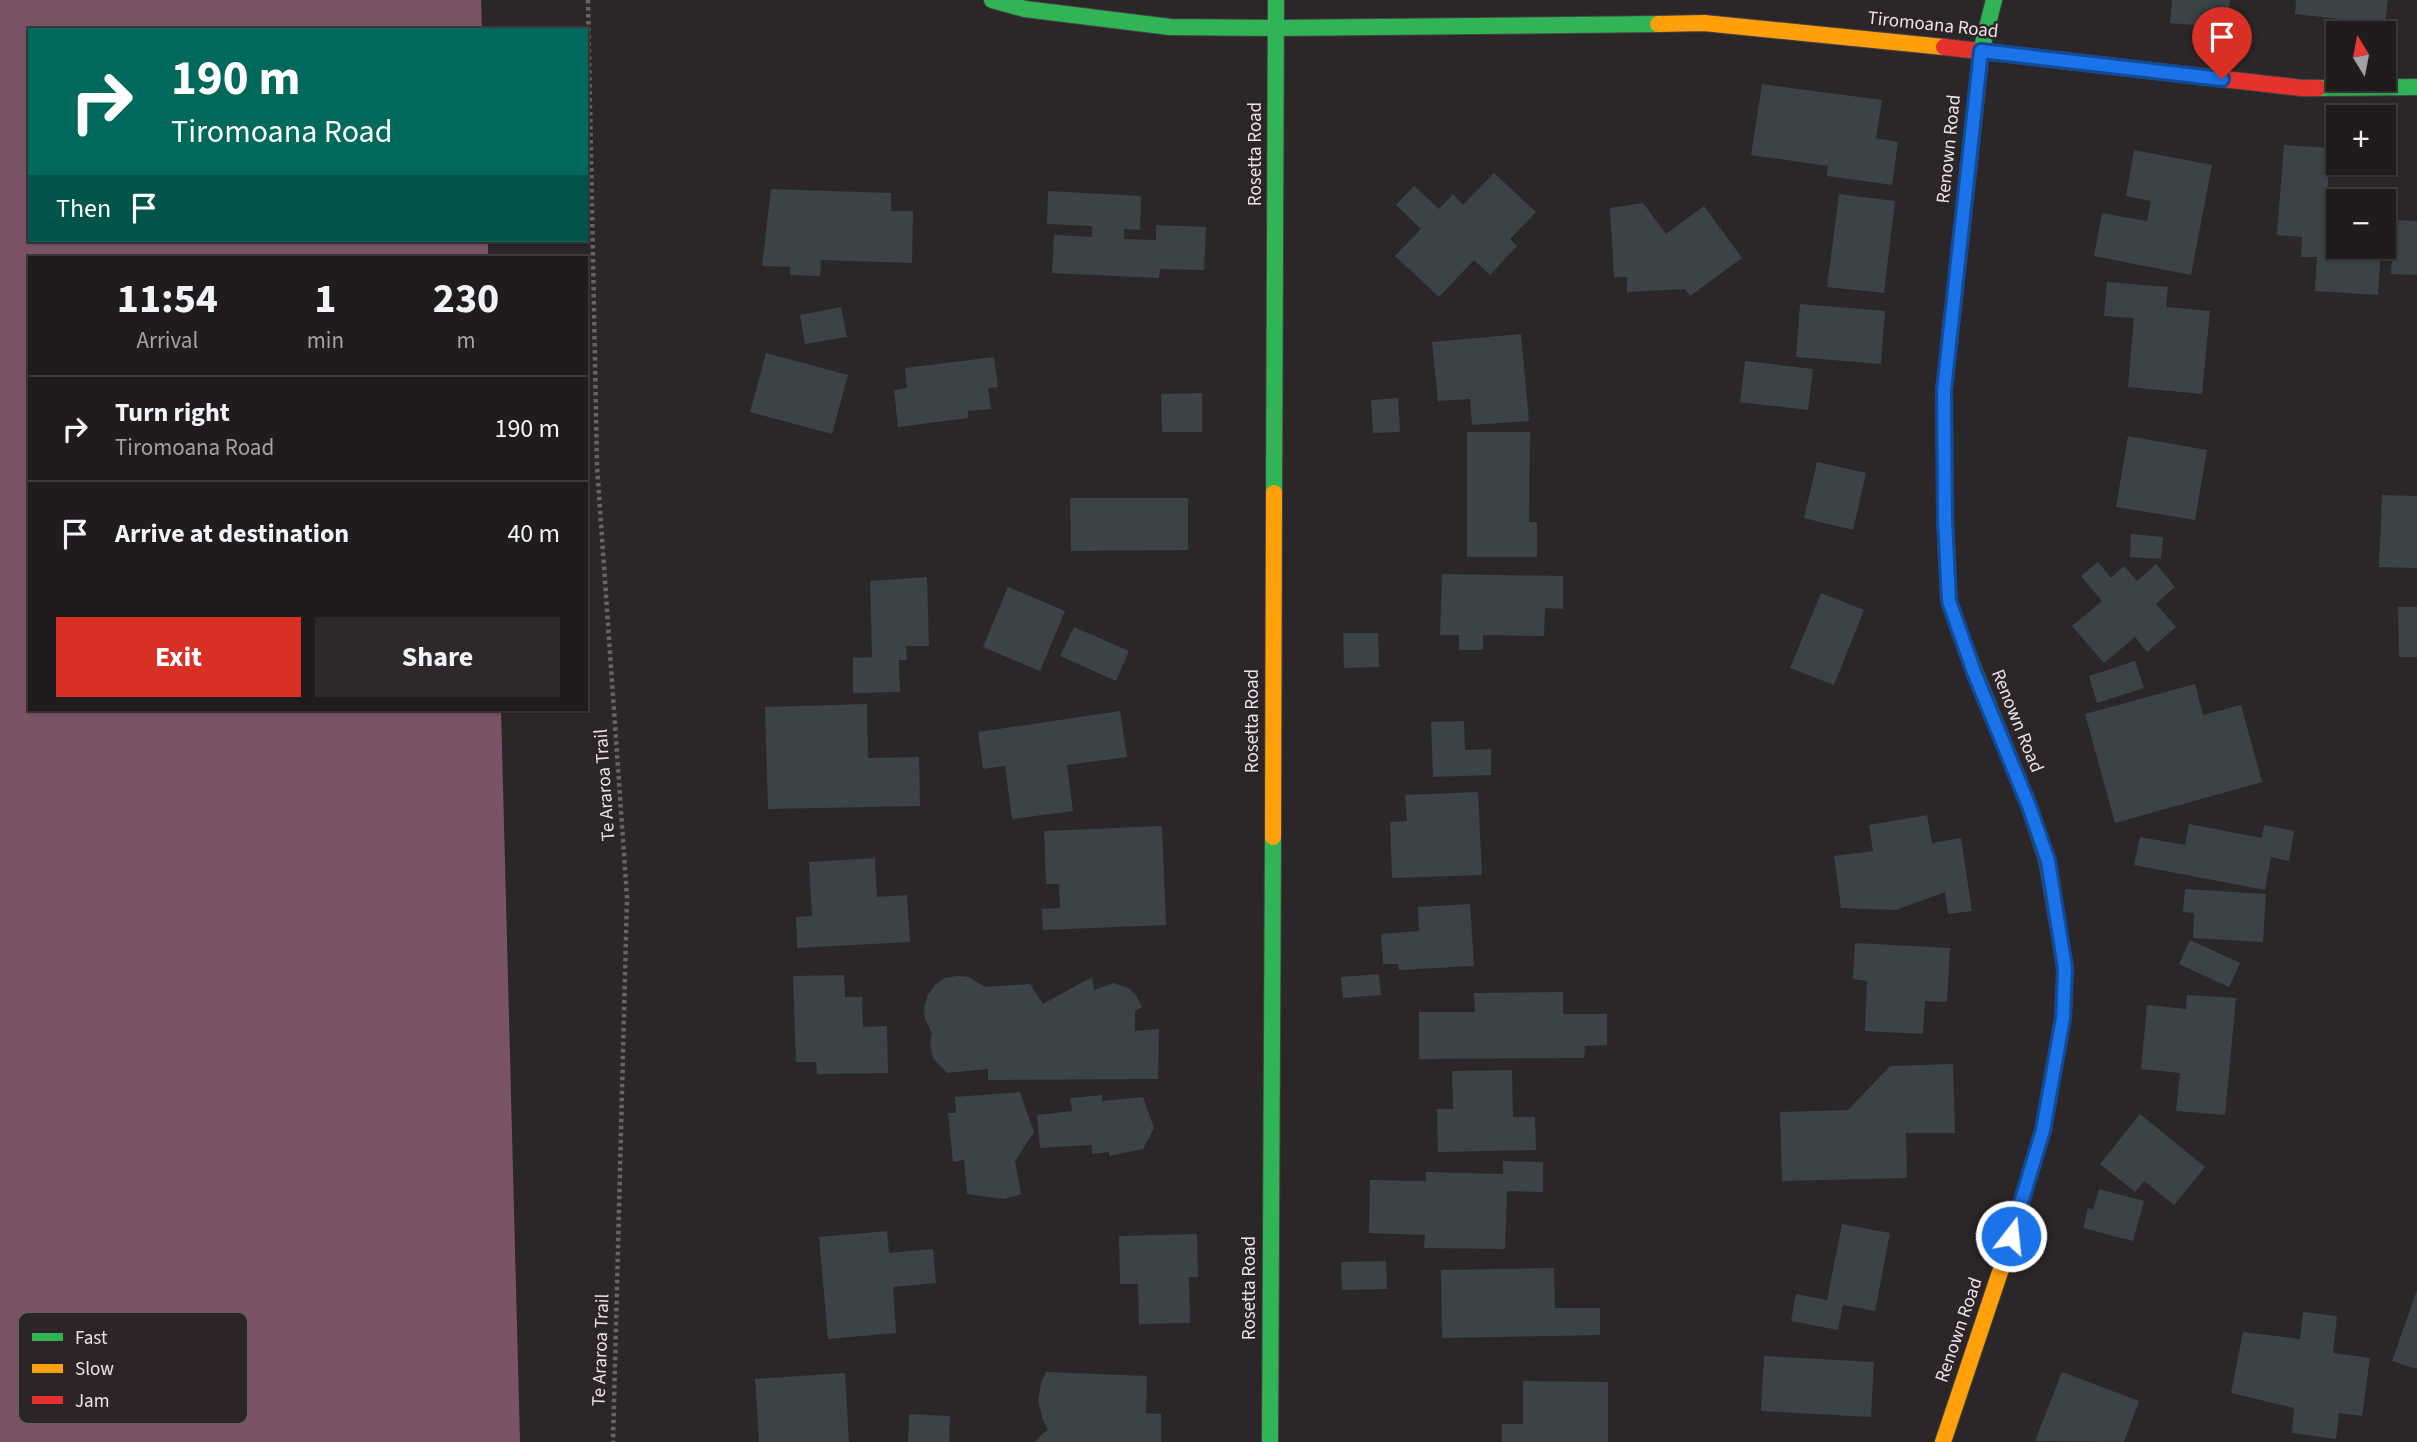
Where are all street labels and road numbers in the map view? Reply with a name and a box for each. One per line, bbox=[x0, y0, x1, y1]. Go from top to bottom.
street label: Tiromoana Road bbox=[1866, 5, 2000, 45]
street label: Renown Road bbox=[1930, 93, 1968, 205]
street label: Rosetta Road bbox=[1242, 102, 1269, 206]
street label: Renown Road bbox=[1984, 665, 2050, 777]
street label: Rosetta Road bbox=[1239, 669, 1266, 773]
street label: Te Araroa Trail bbox=[588, 728, 622, 842]
street label: Rosetta Road bbox=[1236, 1236, 1263, 1340]
street label: Renown Road bbox=[1928, 1274, 1990, 1386]
street label: Te Araroa Trail bbox=[586, 1293, 616, 1407]

